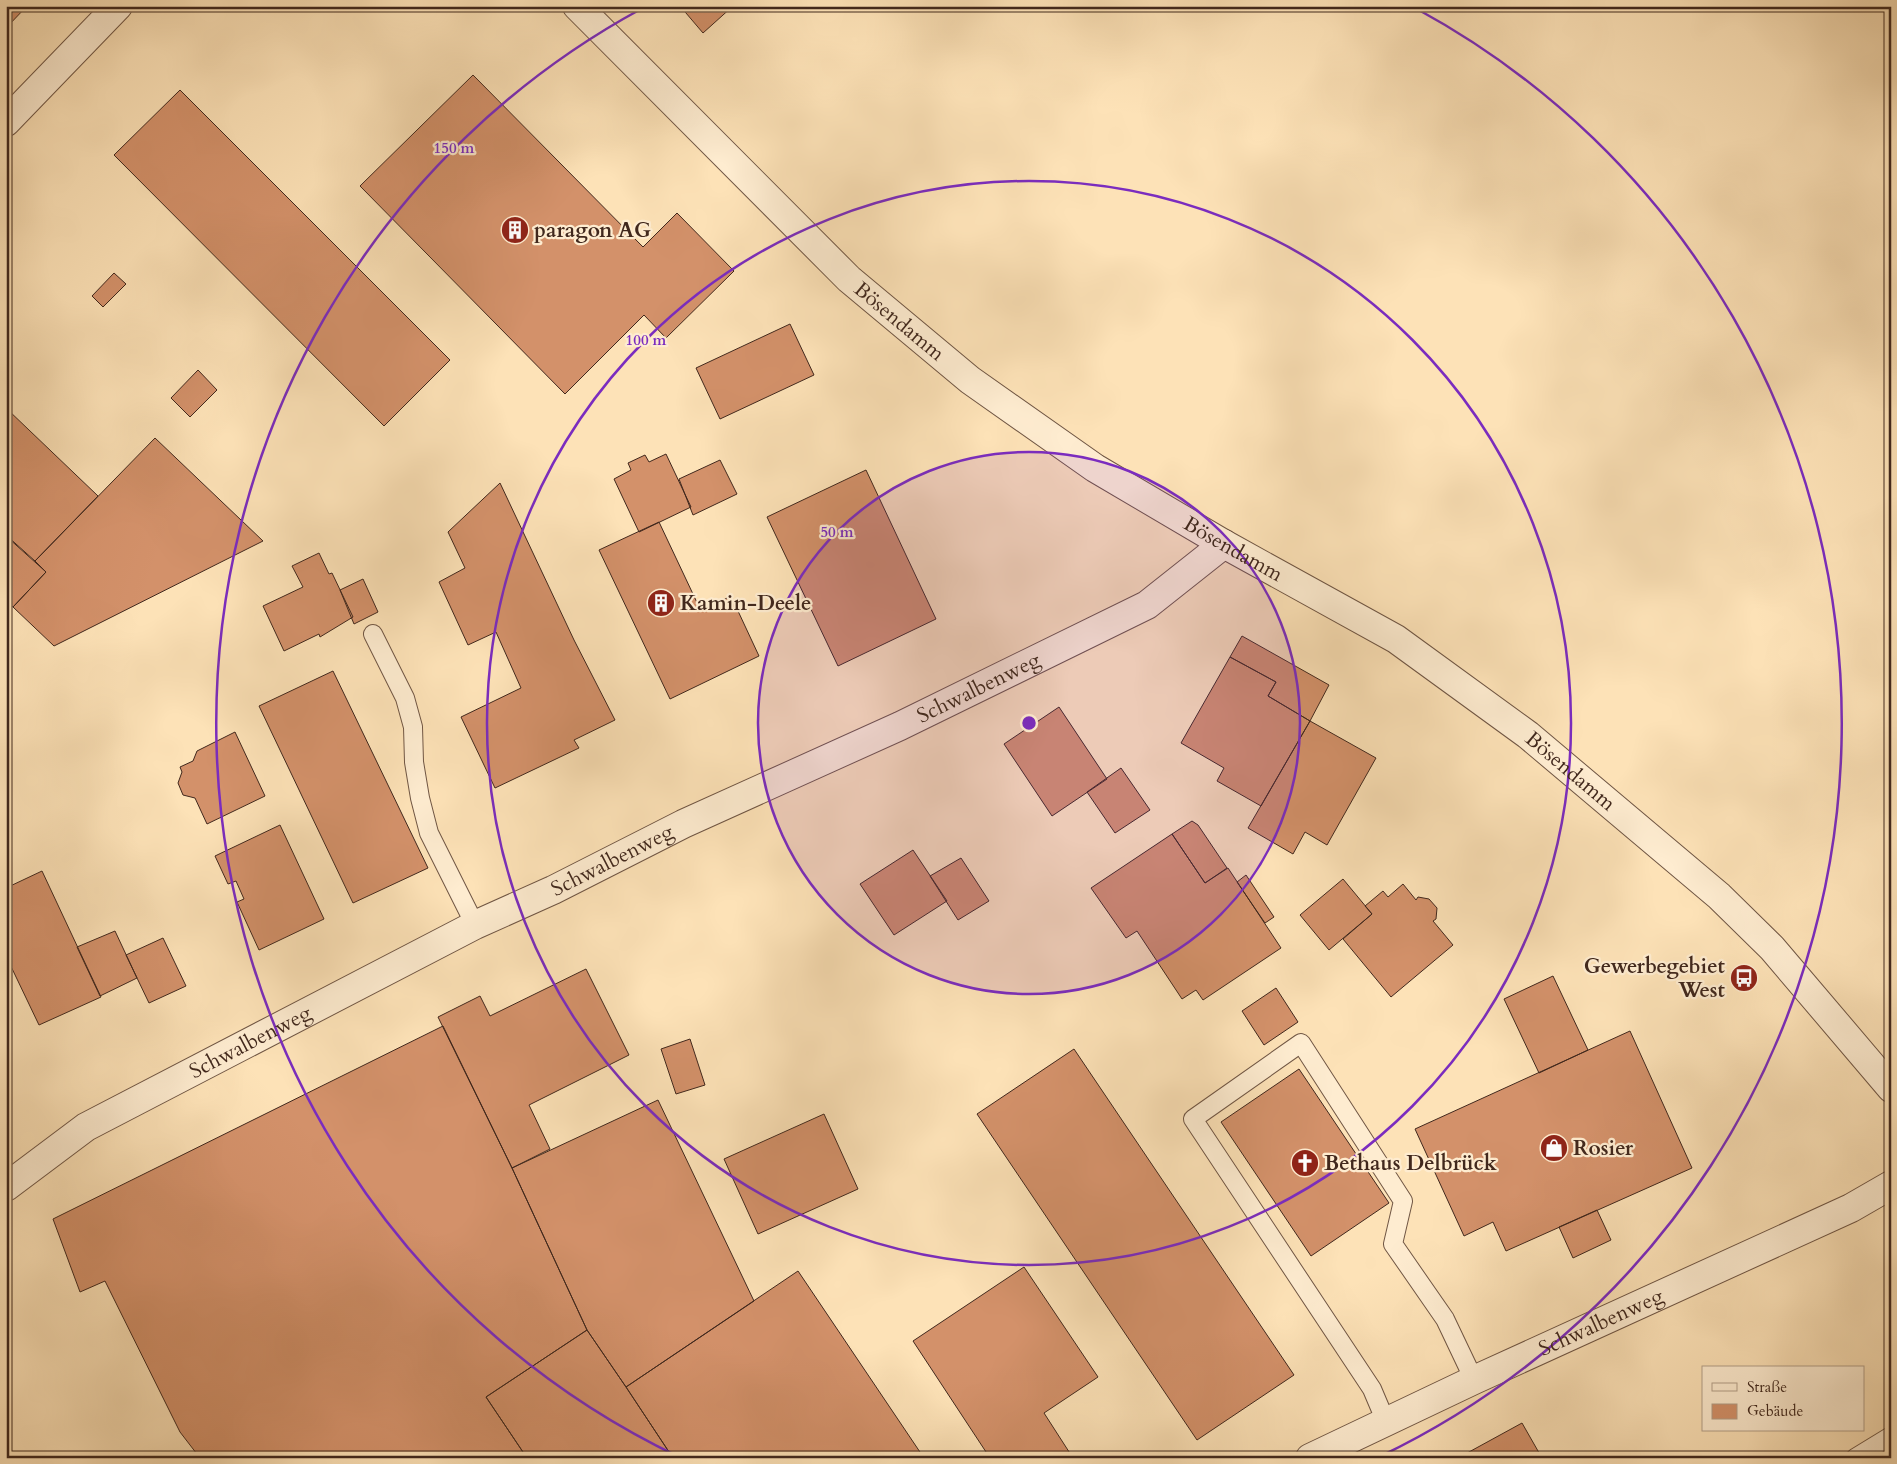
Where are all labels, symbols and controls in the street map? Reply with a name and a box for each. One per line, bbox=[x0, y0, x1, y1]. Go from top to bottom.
text: 150 m bbox=[434, 138, 475, 158]
building icon: paragon AG bbox=[500, 215, 530, 245]
place label: paragon AG bbox=[534, 216, 651, 245]
street label: Bösendamm bbox=[848, 275, 951, 368]
text: 100 m bbox=[626, 330, 667, 350]
street label: Bösendamm bbox=[1178, 509, 1288, 589]
text: 50 m bbox=[820, 522, 854, 542]
building icon: Kamin-Deele bbox=[646, 588, 676, 618]
place label: Kamin-Deele bbox=[680, 589, 812, 618]
street label: Schwalbenweg bbox=[912, 645, 1045, 731]
centre of rings bbox=[1020, 714, 1038, 732]
street label: Bösendamm bbox=[1519, 725, 1622, 818]
street label: Schwalbenweg bbox=[546, 817, 679, 904]
place label: Gewerbegebiet West bbox=[1584, 952, 1726, 1005]
bus stop icon: Gewerbegebiet West bbox=[1729, 963, 1759, 993]
street label: Schwalbenweg bbox=[184, 998, 317, 1086]
shop icon: Rosier bbox=[1539, 1133, 1569, 1163]
place label: Rosier bbox=[1573, 1134, 1634, 1163]
church icon: Bethaus Delbrück bbox=[1290, 1148, 1320, 1178]
place label: Bethaus Delbrück bbox=[1324, 1149, 1497, 1178]
street label: Schwalbenweg bbox=[1534, 1282, 1668, 1364]
legend bbox=[1702, 1366, 1864, 1432]
text: Straße bbox=[1747, 1377, 1787, 1397]
text: Gebäude bbox=[1747, 1401, 1804, 1421]

